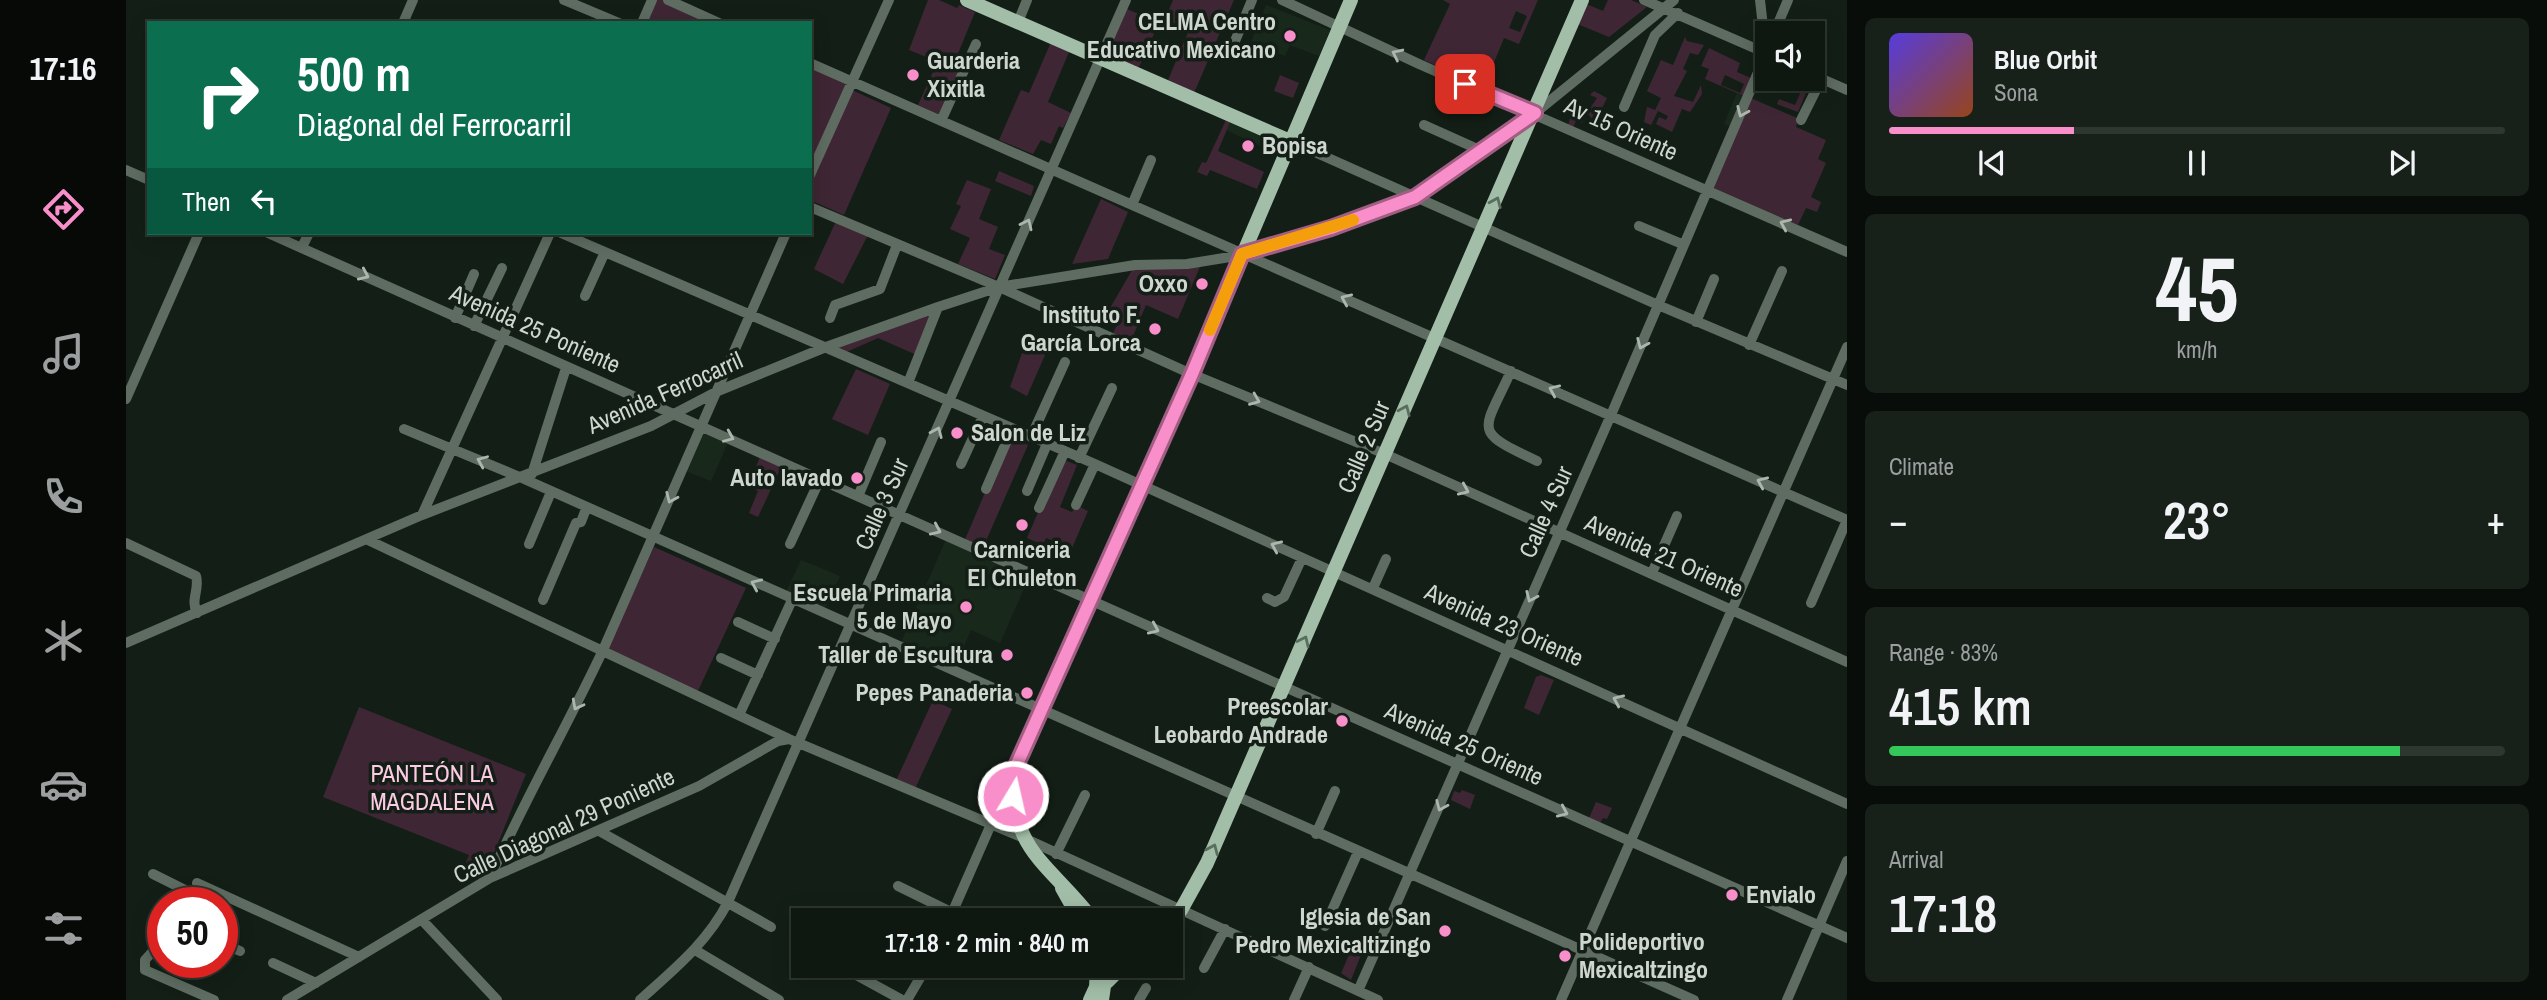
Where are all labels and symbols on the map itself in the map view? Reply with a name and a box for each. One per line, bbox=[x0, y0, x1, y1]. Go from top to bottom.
place label: CELMA Centro Educativo Mexicano bbox=[1087, 5, 1276, 65]
marker: CELMA Centro Educativo Mexicano bbox=[1282, 28, 1298, 44]
place label: Guarderia Xixitla bbox=[927, 44, 1020, 104]
one-way arrow bbox=[1392, 48, 1404, 62]
pin bbox=[1435, 54, 1495, 114]
marker: Guarderia Xixitla bbox=[905, 67, 921, 83]
street label: Av 15 Oriente bbox=[1559, 88, 1683, 167]
one-way arrow bbox=[1736, 105, 1750, 117]
place label: Bopisa bbox=[1262, 129, 1328, 161]
marker: Bopisa bbox=[1240, 138, 1256, 154]
one-way arrow bbox=[1488, 196, 1502, 209]
one-way arrow bbox=[1019, 219, 1033, 231]
one-way arrow bbox=[1779, 219, 1791, 233]
one-way arrow bbox=[357, 267, 369, 281]
place label: Oxxo bbox=[1139, 267, 1188, 299]
street label: Avenida 25 Poniente bbox=[444, 276, 626, 380]
marker: Oxxo bbox=[1194, 276, 1210, 292]
one-way arrow bbox=[1340, 293, 1353, 307]
place label: Instituto F. García Lorca bbox=[1021, 298, 1141, 358]
marker: Instituto F. García Lorca bbox=[1147, 321, 1163, 337]
one-way arrow bbox=[1636, 336, 1650, 349]
street label: Avenida Ferrocarril bbox=[581, 343, 747, 441]
one-way arrow bbox=[1549, 384, 1561, 398]
one-way arrow bbox=[1248, 392, 1260, 406]
street label: Calle 2 Sur bbox=[1329, 395, 1397, 498]
one-way arrow bbox=[1397, 405, 1411, 417]
place label: Salon de Liz bbox=[971, 416, 1086, 448]
marker: Salon de Liz bbox=[949, 425, 965, 441]
one-way arrow bbox=[929, 427, 943, 440]
one-way arrow bbox=[721, 429, 734, 443]
street label: Calle 3 Sur bbox=[847, 452, 916, 555]
one-way arrow bbox=[476, 455, 489, 469]
street label: Calle 4 Sur bbox=[1511, 460, 1580, 563]
place label: Auto lavado bbox=[730, 461, 843, 493]
marker: Auto lavado bbox=[849, 470, 865, 486]
one-way arrow bbox=[1757, 476, 1770, 490]
one-way arrow bbox=[1457, 482, 1470, 496]
one-way arrow bbox=[665, 490, 679, 503]
street label: Avenida 21 Oriente bbox=[1579, 505, 1749, 604]
marker: Carniceria El Chuleton bbox=[1014, 517, 1030, 533]
one-way arrow bbox=[929, 522, 941, 536]
place label: Carniceria El Chuleton bbox=[967, 533, 1077, 593]
one-way arrow bbox=[1271, 540, 1284, 554]
street label: Avenida 23 Oriente bbox=[1419, 574, 1589, 673]
place label: Escuela Primaria 5 de Mayo bbox=[793, 576, 952, 636]
one-way arrow bbox=[751, 578, 763, 592]
one-way arrow bbox=[1526, 590, 1540, 602]
marker: Escuela Primaria 5 de Mayo bbox=[958, 599, 974, 615]
one-way arrow bbox=[1147, 621, 1159, 635]
one-way arrow bbox=[1296, 636, 1310, 648]
place label: Taller de Escultura bbox=[818, 638, 993, 670]
marker: Taller de Escultura bbox=[999, 647, 1015, 663]
place label: Pepes Panaderia bbox=[855, 676, 1013, 708]
marker: Pepes Panaderia bbox=[1019, 685, 1035, 701]
place label: Preescolar Leobardo Andrade bbox=[1154, 690, 1328, 750]
street label: Avenida 25 Oriente bbox=[1379, 693, 1549, 792]
one-way arrow bbox=[1613, 694, 1625, 708]
one-way arrow bbox=[571, 698, 585, 710]
marker: Preescolar Leobardo Andrade bbox=[1334, 713, 1350, 729]
park label: PANTEÓN LA MAGDALENA bbox=[370, 757, 495, 817]
position arrow bbox=[976, 759, 1050, 833]
street label: Calle Diagonal 29 Poniente bbox=[448, 760, 679, 890]
one-way arrow bbox=[1435, 799, 1449, 811]
one-way arrow bbox=[1556, 803, 1568, 817]
one-way arrow bbox=[1205, 844, 1219, 857]
place label: Envialo bbox=[1746, 878, 1816, 910]
speed limit sign: 50 bbox=[147, 887, 238, 978]
marker: Envialo bbox=[1724, 887, 1740, 903]
place label: Iglesia de San Pedro Mexicaltizingo bbox=[1235, 900, 1431, 960]
marker: Iglesia de San Pedro Mexicaltizingo bbox=[1437, 923, 1453, 939]
place label: Polideportivo Mexicaltzingo bbox=[1579, 925, 1708, 985]
marker: Polideportivo Mexicaltzingo bbox=[1557, 948, 1573, 964]

